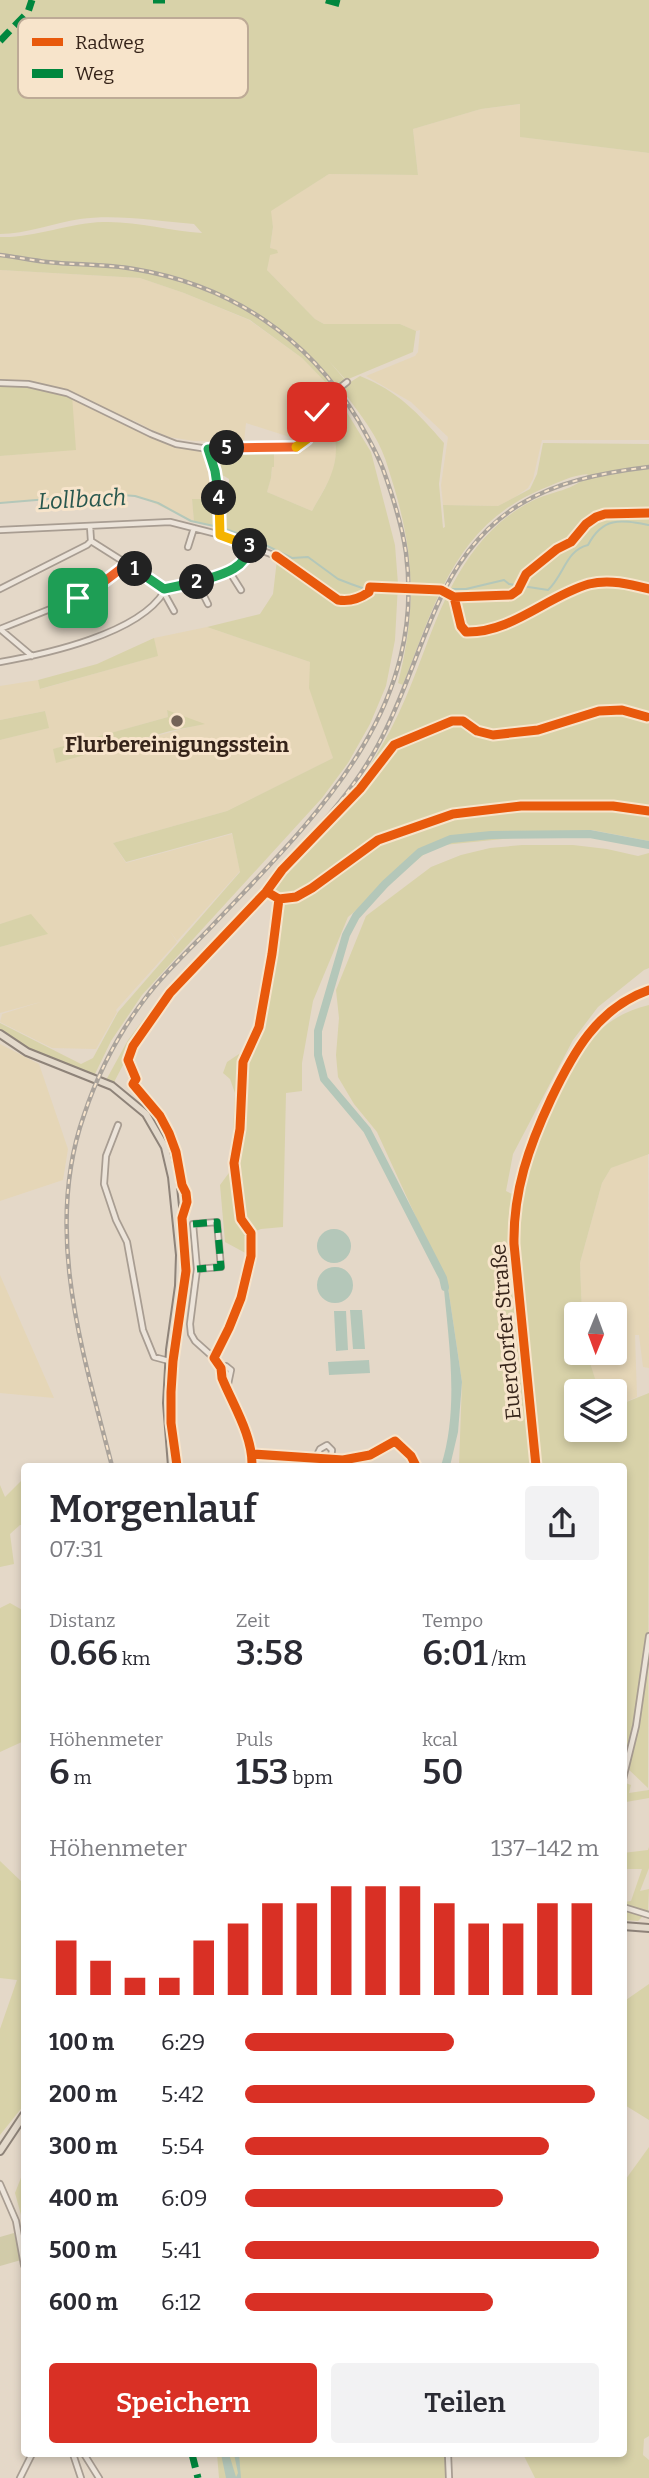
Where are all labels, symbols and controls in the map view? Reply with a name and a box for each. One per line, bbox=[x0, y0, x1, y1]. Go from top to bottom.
legend bbox=[18, 18, 248, 98]
text: Radweg bbox=[75, 31, 145, 54]
text: Weg bbox=[75, 62, 114, 85]
pin bbox=[287, 382, 347, 442]
icon: check bbox=[298, 393, 336, 431]
pin: 5 bbox=[210, 430, 244, 466]
text: 5 bbox=[221, 436, 232, 459]
pin: 4 bbox=[202, 480, 236, 516]
water label: Lollbach bbox=[37, 483, 127, 515]
text: 4 bbox=[213, 486, 224, 509]
pin: 3 bbox=[232, 528, 268, 564]
text: 3 bbox=[244, 534, 255, 557]
pin: 1 bbox=[118, 552, 152, 586]
text: 1 bbox=[130, 557, 139, 580]
pin: 2 bbox=[180, 564, 214, 600]
pin bbox=[48, 568, 108, 628]
text: 2 bbox=[191, 570, 202, 593]
icon: arrive bbox=[59, 579, 97, 617]
marker: Flurbereinigungsstein bbox=[169, 713, 185, 729]
place label: Flurbereinigungsstein bbox=[65, 732, 289, 758]
street label: Euerdorfer Straße bbox=[485, 1243, 527, 1421]
north arrow bbox=[564, 1302, 626, 1365]
map controls bbox=[564, 1302, 627, 1442]
button: layers bbox=[564, 1379, 627, 1442]
text: Morgenlauf bbox=[49, 1486, 257, 1532]
button: share bbox=[525, 1486, 599, 1560]
text: 07:31 bbox=[49, 1535, 103, 1563]
text: Distanz bbox=[49, 1609, 115, 1632]
text: Zeit bbox=[236, 1609, 270, 1632]
text: Tempo bbox=[422, 1609, 483, 1632]
text: 0.66 bbox=[49, 1632, 118, 1674]
text: 3:58 bbox=[236, 1632, 304, 1674]
text: 6:01 bbox=[422, 1632, 488, 1674]
text: km bbox=[118, 1647, 150, 1670]
text: /km bbox=[488, 1647, 526, 1670]
text: Höhenmeter bbox=[49, 1728, 163, 1751]
text: Puls bbox=[236, 1728, 273, 1751]
text: kcal bbox=[422, 1728, 458, 1751]
text: 6 bbox=[49, 1751, 70, 1793]
text: 153 bbox=[236, 1751, 289, 1793]
text: 50 bbox=[422, 1751, 464, 1793]
text: m bbox=[70, 1766, 92, 1789]
text: bpm bbox=[289, 1766, 333, 1789]
text: Höhenmeter bbox=[49, 1834, 187, 1862]
text: 137–142 m bbox=[491, 1834, 599, 1862]
text: 100 m bbox=[49, 2028, 114, 2056]
text: 6:29 bbox=[161, 2028, 205, 2056]
text: 200 m bbox=[49, 2080, 117, 2108]
text: 5:42 bbox=[161, 2080, 204, 2108]
text: 300 m bbox=[49, 2132, 118, 2160]
text: 5:54 bbox=[161, 2132, 204, 2160]
text: 400 m bbox=[49, 2184, 118, 2212]
text: 6:09 bbox=[161, 2184, 208, 2212]
text: 500 m bbox=[49, 2236, 117, 2264]
text: 5:41 bbox=[161, 2236, 201, 2264]
text: 600 m bbox=[49, 2288, 118, 2316]
text: 6:12 bbox=[161, 2288, 201, 2316]
button: Speichern bbox=[49, 2363, 317, 2443]
button: Teilen bbox=[331, 2363, 599, 2443]

